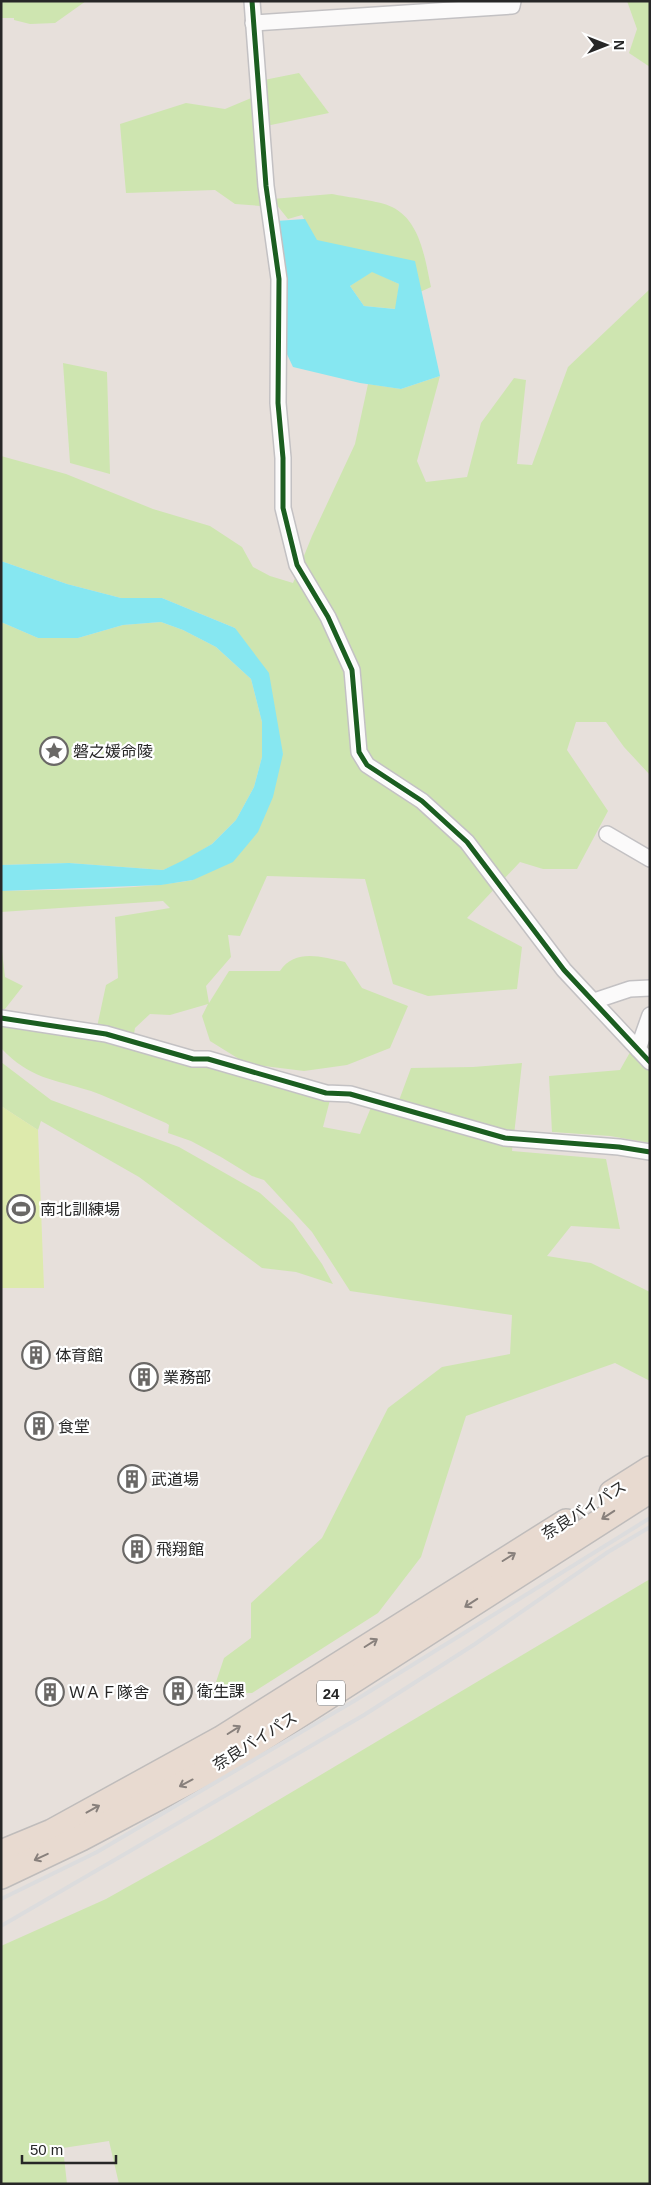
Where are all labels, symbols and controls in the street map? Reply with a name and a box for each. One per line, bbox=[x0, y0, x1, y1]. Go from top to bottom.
north arrow bbox=[581, 20, 631, 70]
text: N bbox=[611, 40, 627, 50]
place icon: 磐之媛命陵 bbox=[39, 736, 69, 766]
place label: 磐之媛命陵 bbox=[73, 743, 153, 760]
sports icon: 南北訓練場 bbox=[6, 1194, 36, 1224]
place label: 南北訓練場 bbox=[40, 1201, 120, 1218]
building icon: 体育館 bbox=[21, 1340, 51, 1370]
place label: 体育館 bbox=[55, 1347, 103, 1364]
building icon: 業務部 bbox=[129, 1362, 159, 1392]
place label: 業務部 bbox=[163, 1369, 211, 1386]
building icon: 食堂 bbox=[24, 1411, 54, 1441]
place label: 食堂 bbox=[58, 1418, 90, 1435]
building icon: 武道場 bbox=[117, 1464, 147, 1494]
place label: 武道場 bbox=[151, 1471, 199, 1488]
street label: 奈良バイパス bbox=[539, 1477, 629, 1543]
one-way arrow bbox=[601, 1510, 615, 1520]
building icon: 飛翔館 bbox=[122, 1534, 152, 1564]
place label: 飛翔館 bbox=[156, 1541, 204, 1558]
one-way arrow bbox=[502, 1552, 516, 1562]
one-way arrow bbox=[464, 1597, 478, 1608]
one-way arrow bbox=[364, 1637, 378, 1647]
building icon: 衛生課 bbox=[163, 1676, 193, 1706]
building icon: ＷＡＦ隊舎 bbox=[35, 1677, 65, 1707]
road number: 24 bbox=[317, 1680, 345, 1706]
place label: 衛生課 bbox=[197, 1683, 245, 1700]
place label: ＷＡＦ隊舎 bbox=[69, 1684, 149, 1701]
street label: 奈良バイパス bbox=[210, 1708, 300, 1774]
one-way arrow bbox=[227, 1725, 241, 1735]
one-way arrow bbox=[179, 1778, 193, 1788]
one-way arrow bbox=[85, 1804, 99, 1814]
one-way arrow bbox=[34, 1853, 49, 1862]
scale bar bbox=[22, 2132, 116, 2164]
text: 50 m bbox=[30, 2141, 63, 2158]

